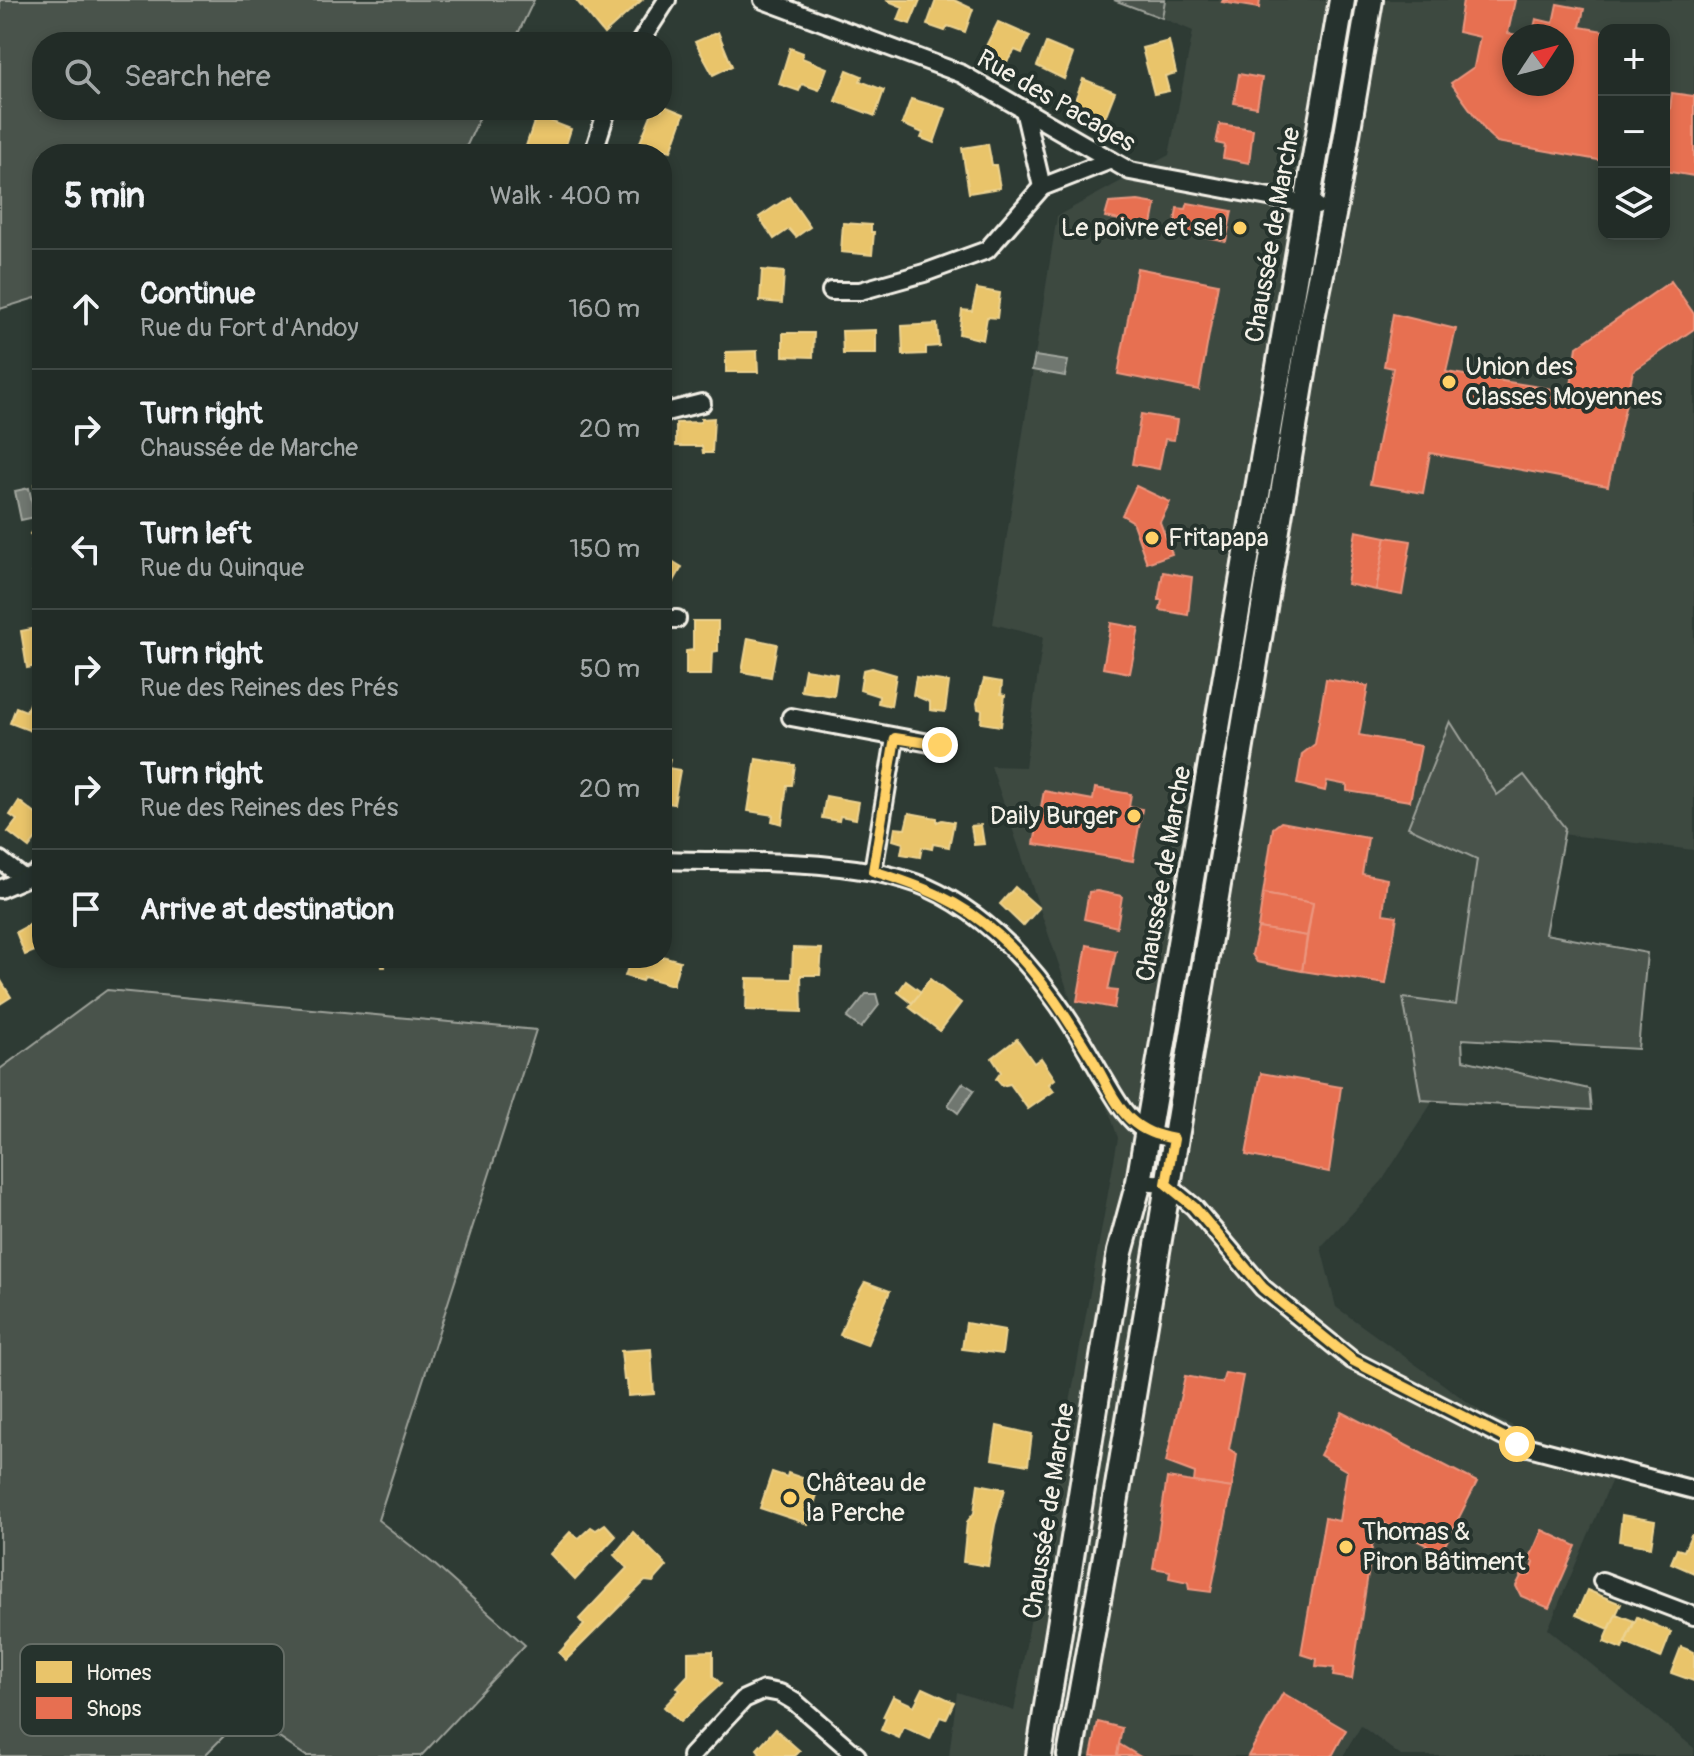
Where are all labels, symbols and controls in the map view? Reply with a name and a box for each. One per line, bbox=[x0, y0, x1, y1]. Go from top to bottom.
north arrow bbox=[1502, 24, 1574, 96]
map controls bbox=[1598, 24, 1670, 240]
button: + bbox=[1598, 24, 1670, 96]
search box bbox=[32, 32, 672, 120]
street label: Rue des Pacages bbox=[971, 43, 1141, 160]
icon: search bbox=[60, 54, 104, 98]
text: Search here bbox=[124, 58, 271, 95]
button: − bbox=[1598, 96, 1670, 168]
street label: Chaussée de Marche bbox=[1238, 125, 1308, 345]
button: layers bbox=[1598, 168, 1670, 240]
text: 5 min bbox=[64, 175, 145, 218]
text: Walk · 400 m bbox=[490, 180, 640, 212]
place label: Le poivre et sel bbox=[1061, 212, 1224, 244]
marker: Le poivre et sel bbox=[1231, 219, 1249, 237]
text: Continue bbox=[140, 275, 255, 312]
icon: ahead bbox=[64, 287, 108, 331]
text: 160 m bbox=[568, 293, 640, 325]
text: Rue du Fort d'Andoy bbox=[140, 312, 359, 344]
place label: Union des Classes Moyennes bbox=[1465, 351, 1663, 413]
marker: Union des Classes Moyennes bbox=[1440, 373, 1458, 391]
text: Turn right bbox=[140, 395, 263, 432]
icon: right bbox=[64, 407, 108, 451]
text: 20 m bbox=[579, 413, 640, 445]
text: Chaussée de Marche bbox=[140, 432, 358, 464]
text: Turn left bbox=[140, 515, 251, 552]
place label: Fritapapa bbox=[1168, 522, 1269, 554]
icon: left bbox=[64, 527, 108, 571]
marker: Fritapapa bbox=[1143, 529, 1161, 547]
text: 150 m bbox=[569, 533, 640, 565]
text: Rue du Quinque bbox=[140, 552, 304, 584]
text: Turn right bbox=[140, 635, 263, 672]
icon: right bbox=[64, 647, 108, 691]
text: 50 m bbox=[579, 653, 640, 685]
text: Rue des Reines des Prés bbox=[140, 672, 398, 704]
route end bbox=[922, 727, 958, 763]
text: Turn right bbox=[140, 755, 263, 792]
street label: Chaussée de Marche bbox=[1129, 764, 1199, 984]
icon: right bbox=[64, 767, 108, 811]
text: 20 m bbox=[579, 773, 640, 805]
text: Rue des Reines des Prés bbox=[140, 792, 398, 824]
place label: Daily Burger bbox=[990, 800, 1119, 832]
marker: Daily Burger bbox=[1125, 807, 1143, 825]
icon: arrive bbox=[64, 887, 108, 931]
text: Arrive at destination bbox=[140, 891, 394, 928]
street label: Chaussée de Marche bbox=[1016, 1401, 1082, 1621]
route start bbox=[1499, 1426, 1535, 1462]
place label: Château de la Perche bbox=[806, 1467, 926, 1529]
marker: Château de la Perche bbox=[781, 1489, 799, 1507]
place label: Thomas & Piron Bâtiment bbox=[1362, 1516, 1526, 1578]
marker: Thomas & Piron Bâtiment bbox=[1337, 1538, 1355, 1556]
legend bbox=[20, 1644, 284, 1736]
text: Homes bbox=[86, 1659, 151, 1687]
text: Shops bbox=[86, 1695, 142, 1723]

